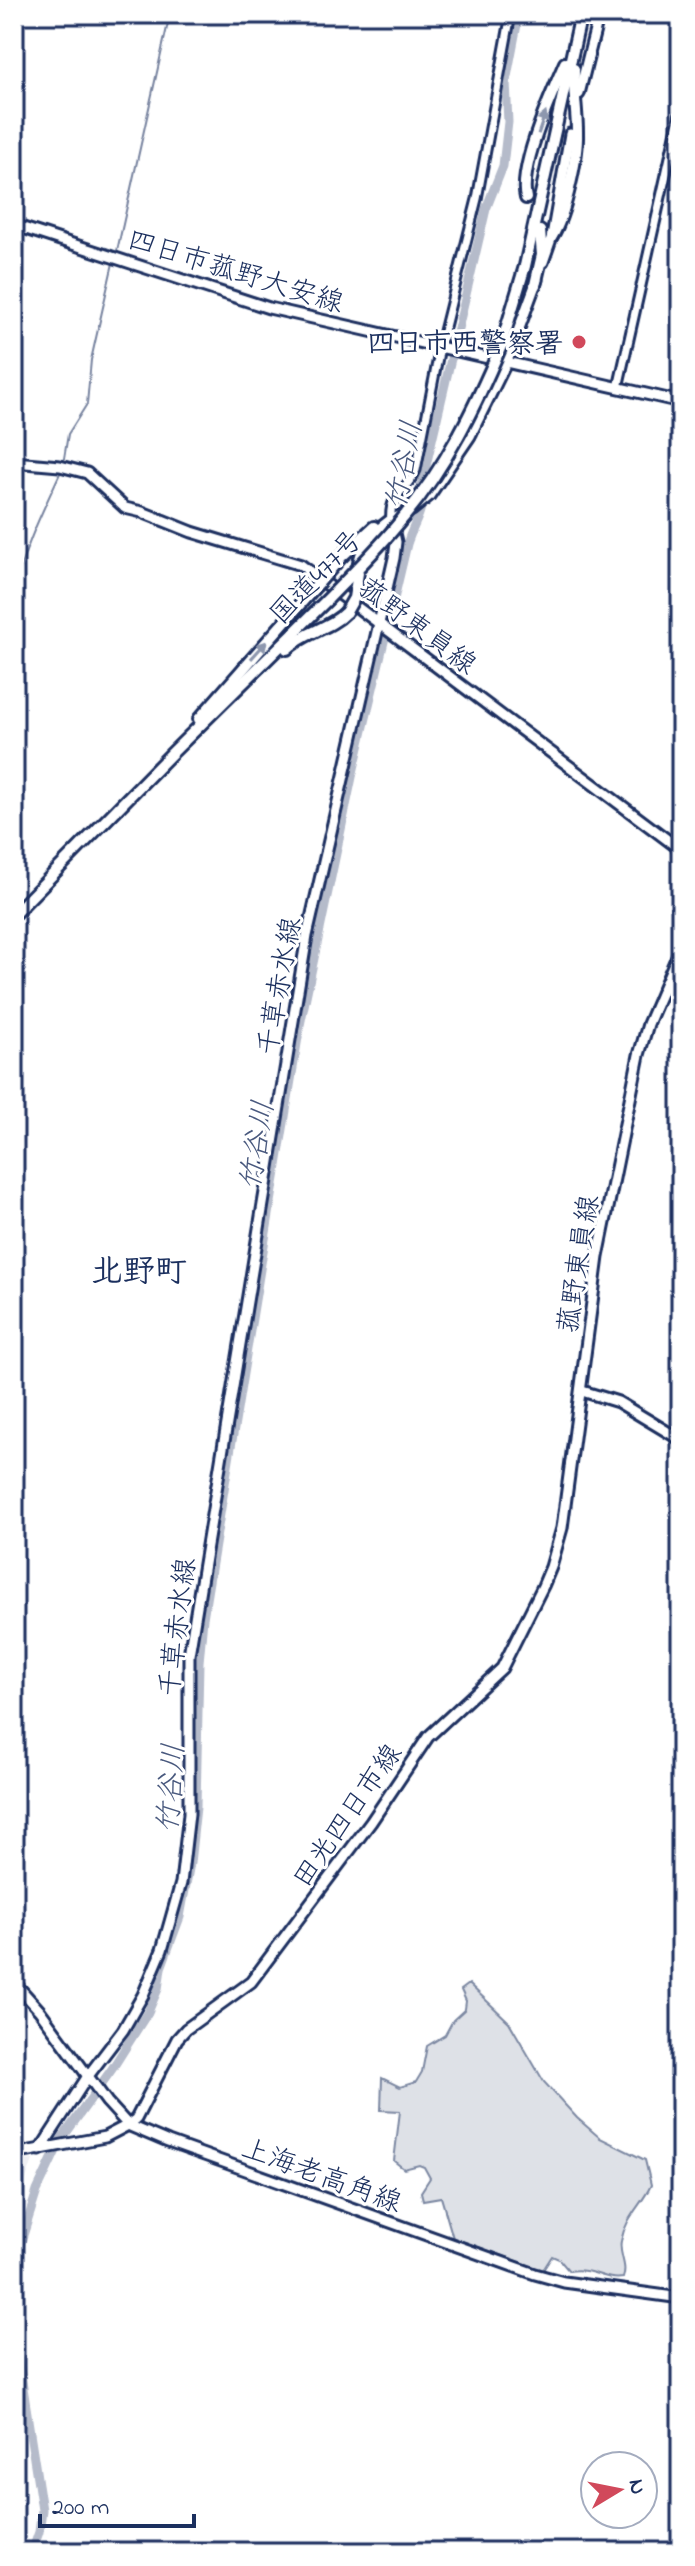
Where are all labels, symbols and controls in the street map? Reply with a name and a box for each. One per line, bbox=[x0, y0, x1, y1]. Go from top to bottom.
one-way arrow bbox=[536, 111, 548, 135]
street label: 四日市菰野大安線 bbox=[122, 221, 348, 326]
place label: 四日市西警察署 bbox=[367, 325, 563, 366]
marker: 四日市西警察署 bbox=[570, 333, 588, 351]
water label: 竹谷川 bbox=[376, 417, 436, 514]
street label: 国道477号 bbox=[262, 522, 373, 635]
street label: 菰野東員線 bbox=[348, 569, 484, 686]
one-way arrow bbox=[250, 640, 267, 660]
street label: 千草赤水線 bbox=[249, 914, 314, 1059]
water label: 竹谷川 bbox=[230, 1098, 288, 1193]
street label: 菰野東員線 bbox=[549, 1192, 612, 1337]
district label: 北野町 bbox=[91, 1250, 187, 1297]
street label: 千草赤水線 bbox=[151, 1555, 208, 1699]
street label: 田光四日市線 bbox=[284, 1736, 414, 1898]
water label: 竹谷川 bbox=[148, 1742, 198, 1835]
street label: 上海老高角線 bbox=[235, 2129, 407, 2225]
north arrow bbox=[579, 2450, 659, 2530]
text: N bbox=[619, 2477, 653, 2497]
scale bar bbox=[40, 2478, 194, 2528]
text: 200 m bbox=[52, 2491, 109, 2526]

